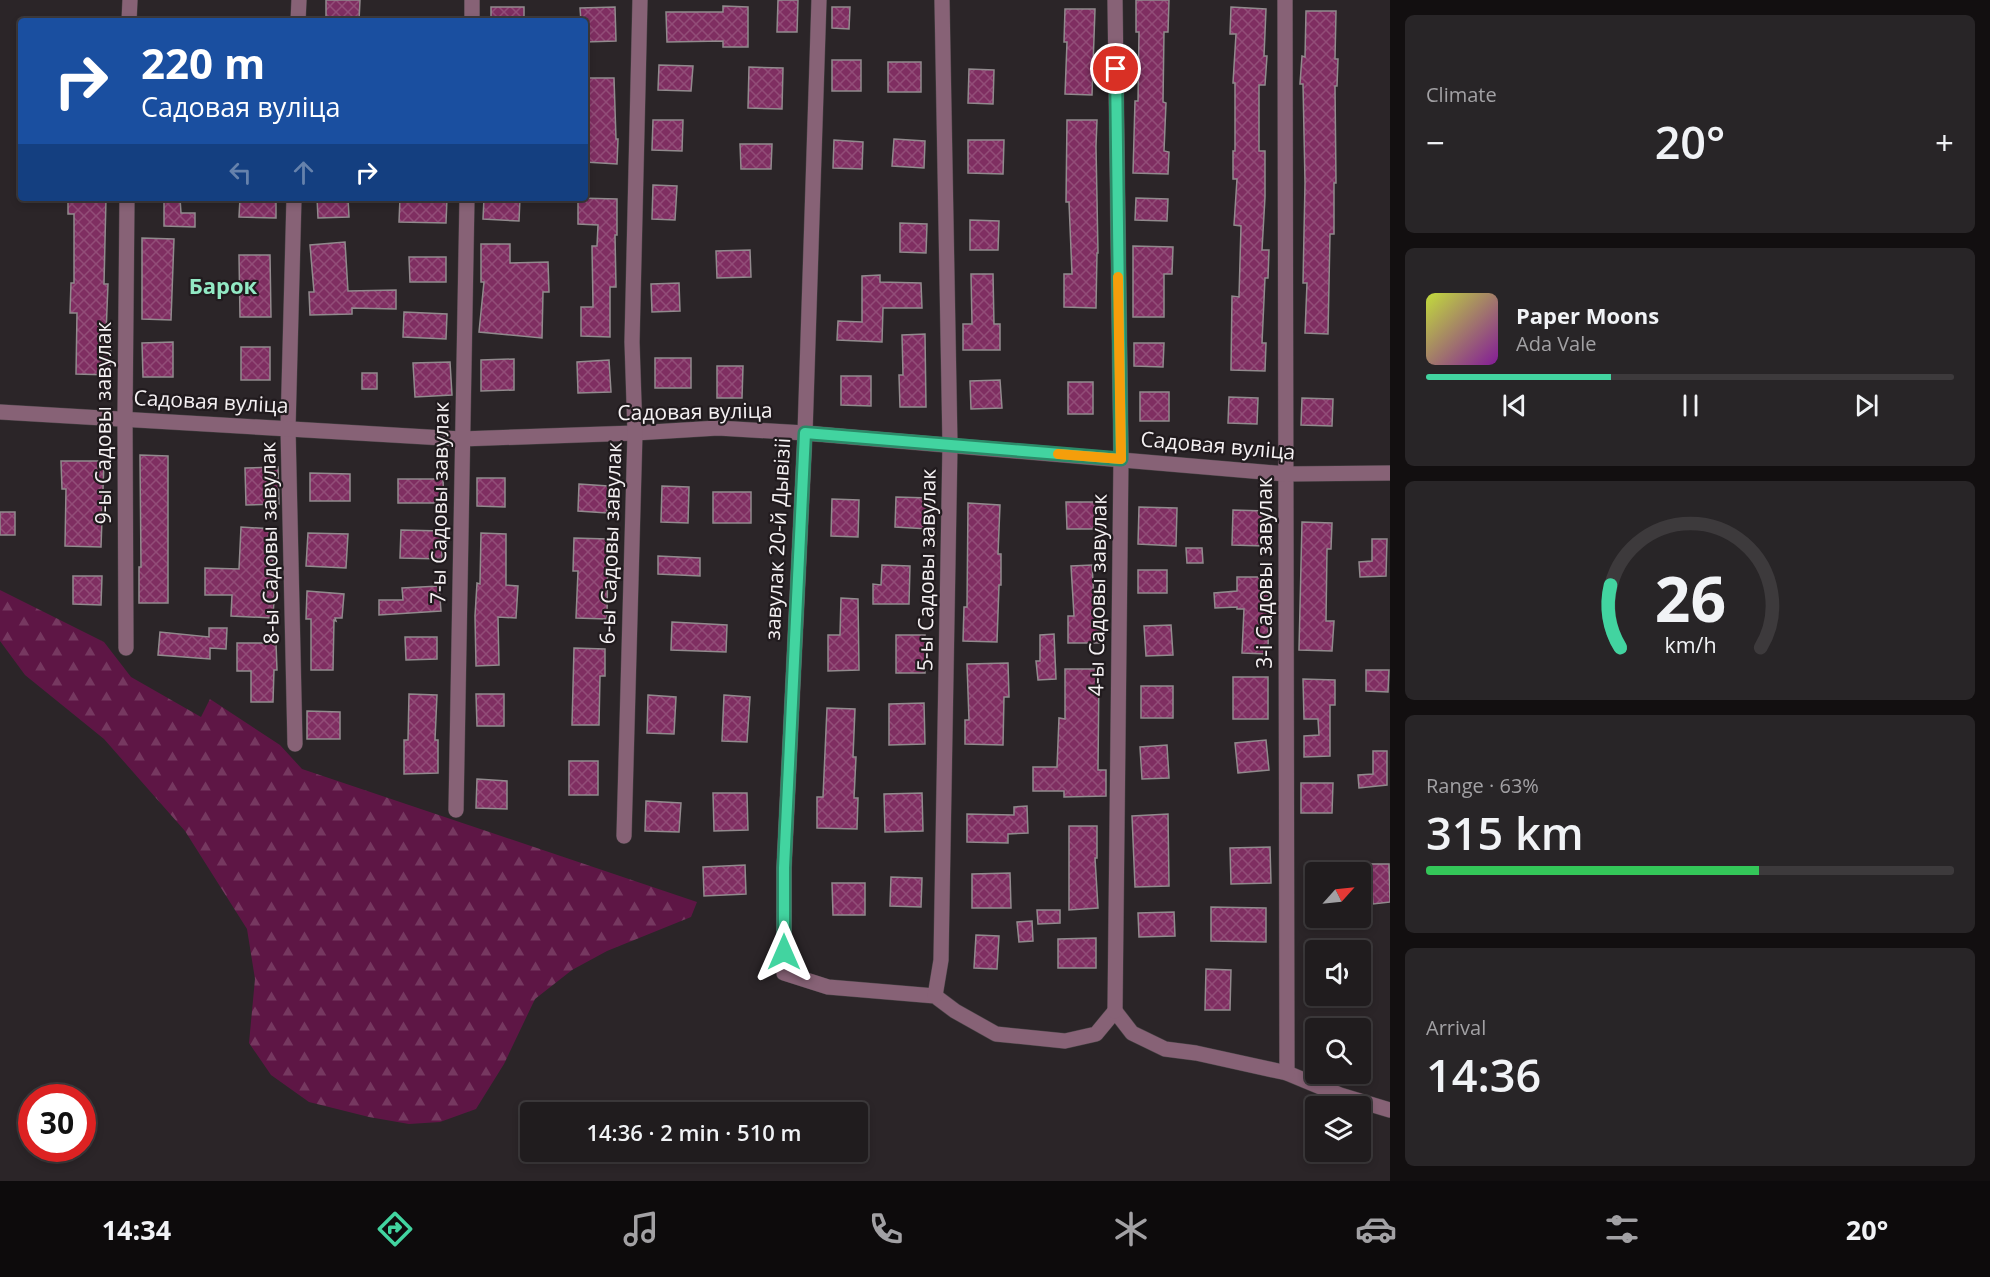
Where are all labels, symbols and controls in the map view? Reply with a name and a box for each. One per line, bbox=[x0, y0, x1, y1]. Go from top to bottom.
text: 220 m bbox=[141, 34, 265, 91]
icon: right bbox=[42, 42, 120, 120]
pin bbox=[1090, 43, 1141, 94]
icon: arrive bbox=[1099, 52, 1132, 85]
text: Climate bbox=[1426, 81, 1497, 108]
text: Садовая вуліца bbox=[141, 88, 340, 125]
text: 20° bbox=[1655, 111, 1725, 172]
text: − bbox=[1426, 120, 1445, 165]
text: + bbox=[1935, 120, 1954, 165]
icon: left bbox=[224, 156, 257, 189]
icon: ahead bbox=[287, 156, 320, 189]
icon: right bbox=[350, 156, 383, 189]
district label: Барок bbox=[189, 270, 258, 300]
text: Paper Moons bbox=[1516, 300, 1659, 330]
street label: 9-ы Садовы завулак bbox=[89, 322, 117, 524]
text: Ada Vale bbox=[1516, 330, 1597, 357]
street label: Садовая вуліца bbox=[133, 383, 289, 419]
icon: previous bbox=[1498, 389, 1531, 422]
icon: pause bbox=[1674, 389, 1707, 422]
icon: next bbox=[1850, 389, 1883, 422]
street label: Садовая вуліца bbox=[617, 396, 773, 426]
street label: 7-ы Садовы завулак bbox=[423, 401, 455, 604]
street label: Садовая вуліца bbox=[1140, 424, 1297, 466]
street label: завулак 20-й Дывізіі bbox=[758, 437, 796, 641]
street label: 8-ы Садовы завулак bbox=[253, 441, 285, 645]
street label: 6-ы Садовы завулак bbox=[592, 441, 628, 645]
street label: 5-ы Садовы завулак bbox=[910, 468, 942, 671]
street label: 3-і Садовы завулак bbox=[1250, 477, 1278, 669]
street label: 4-ы Садовы завулак bbox=[1081, 493, 1113, 696]
text: 26 bbox=[1654, 555, 1726, 640]
text: km/h bbox=[1664, 630, 1716, 659]
text: Range · 63% bbox=[1426, 772, 1539, 799]
text: 315 km bbox=[1426, 802, 1584, 863]
north arrow bbox=[1305, 862, 1371, 928]
map controls bbox=[1305, 862, 1371, 1162]
position arrow bbox=[752, 920, 816, 984]
button: sound bbox=[1305, 940, 1371, 1006]
text: Arrival bbox=[1426, 1014, 1486, 1041]
button: search bbox=[1305, 1018, 1371, 1084]
text: 14:36 bbox=[1426, 1044, 1541, 1105]
speed limit sign: 30 bbox=[18, 1084, 96, 1162]
button: layers bbox=[1305, 1096, 1371, 1162]
text: 14:36 · 2 min · 510 m bbox=[586, 1117, 802, 1147]
icon: directions bbox=[374, 1208, 416, 1250]
icon: music bbox=[620, 1208, 662, 1250]
icon: phone bbox=[865, 1208, 907, 1250]
icon: climate bbox=[1110, 1208, 1152, 1250]
icon: car bbox=[1355, 1208, 1397, 1250]
icon: filters bbox=[1601, 1208, 1643, 1250]
text: 14:34 bbox=[102, 1211, 171, 1248]
text: 20° bbox=[1846, 1211, 1888, 1248]

